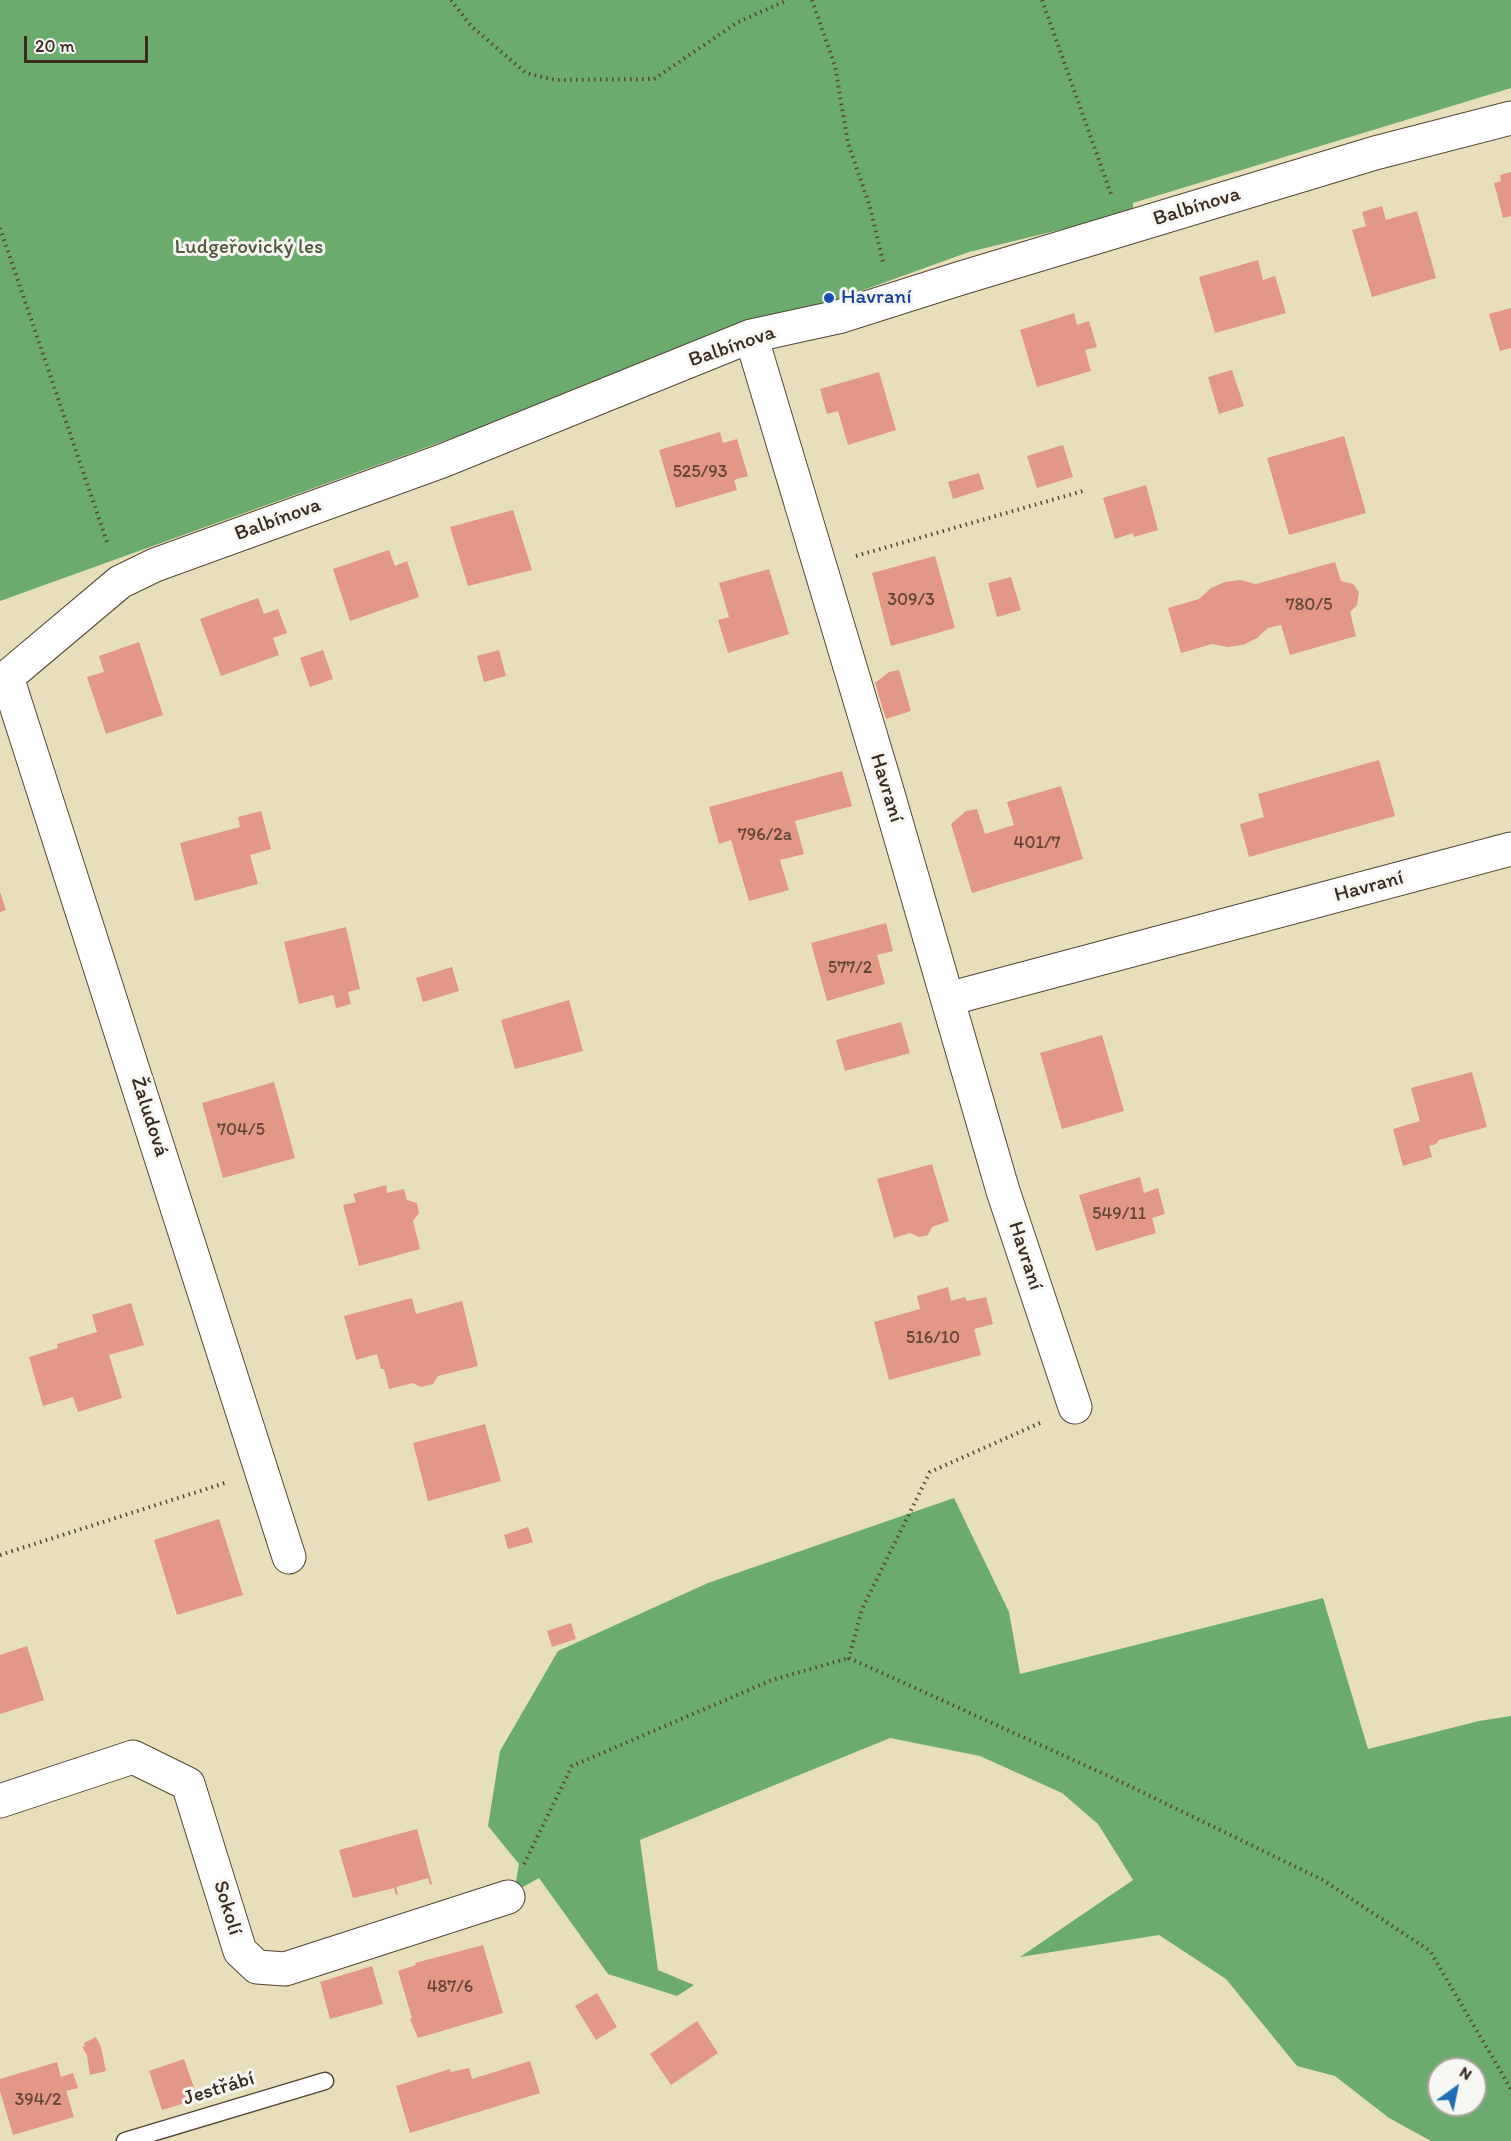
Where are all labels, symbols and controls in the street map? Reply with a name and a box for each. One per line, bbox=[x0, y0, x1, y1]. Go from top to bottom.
scale bar bbox=[27, 24, 152, 62]
text: 20 m bbox=[35, 35, 75, 57]
street label: Balbínova bbox=[1150, 182, 1244, 232]
park label: Ludgeřovický les bbox=[175, 235, 323, 261]
place label: Havraní bbox=[841, 285, 912, 311]
marker: Havraní bbox=[822, 291, 836, 305]
street label: Balbínova bbox=[685, 320, 779, 374]
house number: 525/93 bbox=[672, 461, 728, 483]
street label: Balbínova bbox=[231, 493, 325, 547]
house number: 309/3 bbox=[887, 589, 935, 611]
house number: 780/5 bbox=[1286, 594, 1332, 616]
street label: Havraní bbox=[864, 751, 908, 825]
house number: 796/2a bbox=[738, 824, 792, 846]
house number: 401/7 bbox=[1014, 832, 1060, 854]
street label: Havraní bbox=[1332, 866, 1406, 908]
house number: 577/2 bbox=[828, 957, 872, 979]
street label: Žaludová bbox=[124, 1074, 174, 1160]
house number: 704/5 bbox=[217, 1119, 265, 1141]
house number: 549/11 bbox=[1092, 1203, 1146, 1225]
street label: Havraní bbox=[1002, 1219, 1048, 1293]
house number: 516/10 bbox=[906, 1327, 960, 1349]
street label: Sokolí bbox=[207, 1878, 247, 1938]
house number: 487/6 bbox=[427, 1976, 473, 1998]
north arrow bbox=[1427, 2057, 1487, 2117]
text: N bbox=[1456, 2062, 1476, 2084]
street label: Jestřábí bbox=[180, 2066, 258, 2112]
house number: 394/2 bbox=[14, 2089, 62, 2111]

